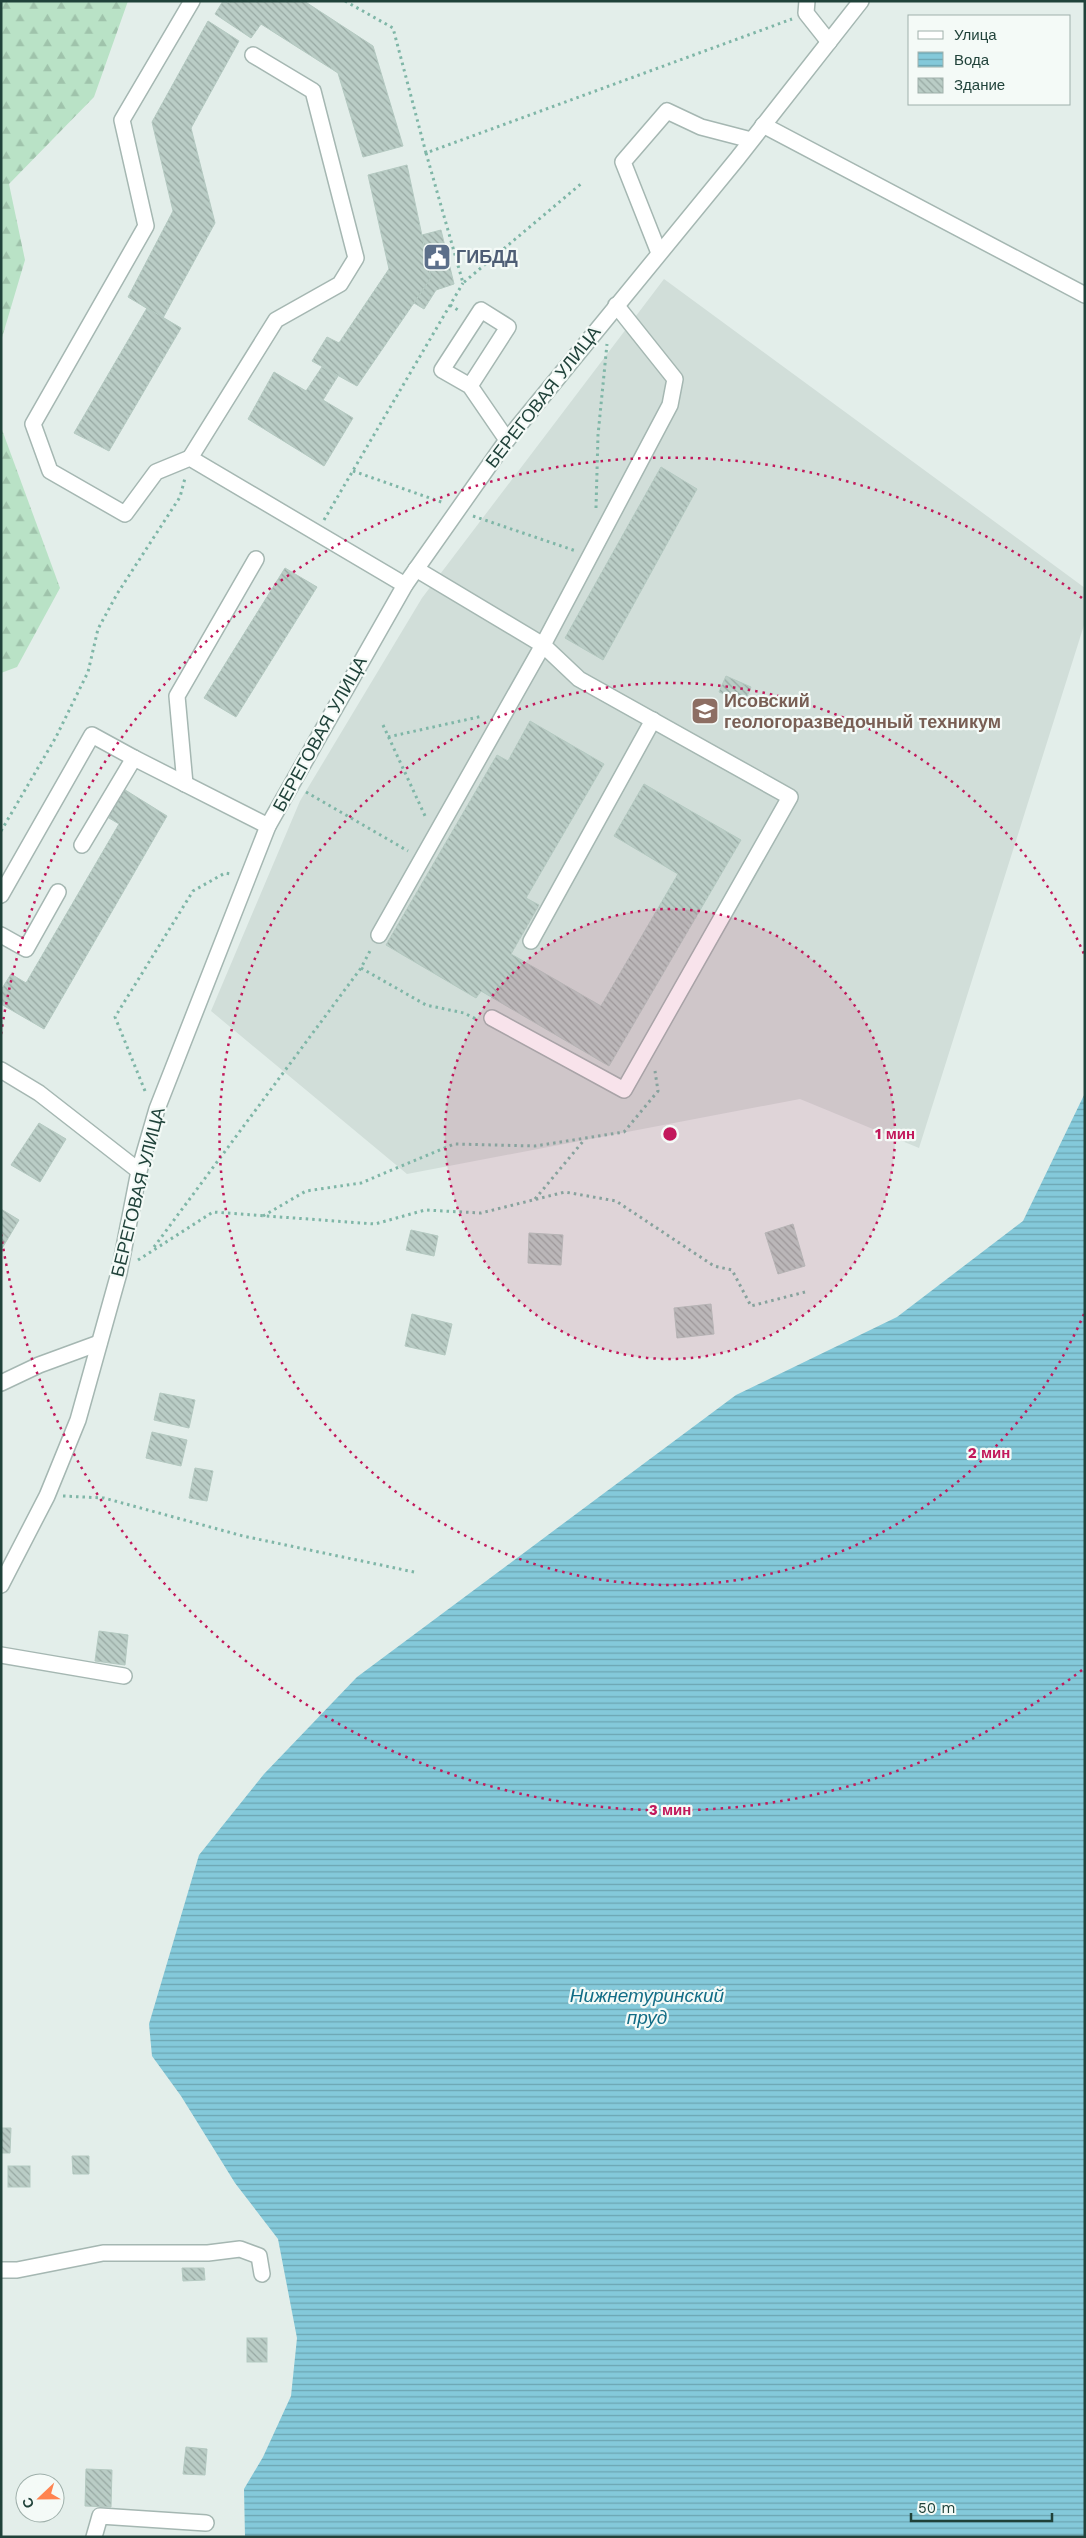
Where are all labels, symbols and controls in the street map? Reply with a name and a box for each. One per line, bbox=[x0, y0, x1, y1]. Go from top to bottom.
legend bbox=[908, 15, 1071, 105]
text: Улица bbox=[954, 26, 997, 44]
text: Вода bbox=[954, 51, 990, 69]
text: Здание bbox=[954, 76, 1005, 94]
public building icon: ГИБДД bbox=[422, 242, 452, 272]
place label: ГИБДД bbox=[456, 246, 518, 267]
street label: БЕРЕГОВАЯ УЛИЦА bbox=[481, 322, 604, 472]
street label: БЕРЕГОВАЯ УЛИЦА bbox=[268, 653, 371, 815]
place label: Исовский геологоразведочный техникум bbox=[724, 690, 1001, 732]
school or university icon: Исовский геологоразведочный техникум bbox=[690, 696, 720, 726]
street label: БЕРЕГОВАЯ УЛИЦА bbox=[106, 1105, 169, 1279]
centre of rings bbox=[661, 1125, 679, 1143]
text: 1 мин bbox=[875, 1125, 915, 1143]
text: 2 мин bbox=[968, 1444, 1010, 1462]
text: 3 мин bbox=[649, 1801, 691, 1819]
water label: Нижнетуринский пруд bbox=[570, 1984, 725, 2029]
north arrow bbox=[15, 2473, 65, 2523]
scale bar bbox=[911, 2490, 1052, 2522]
text: С bbox=[19, 2495, 37, 2511]
text: 50 m bbox=[918, 2499, 955, 2517]

